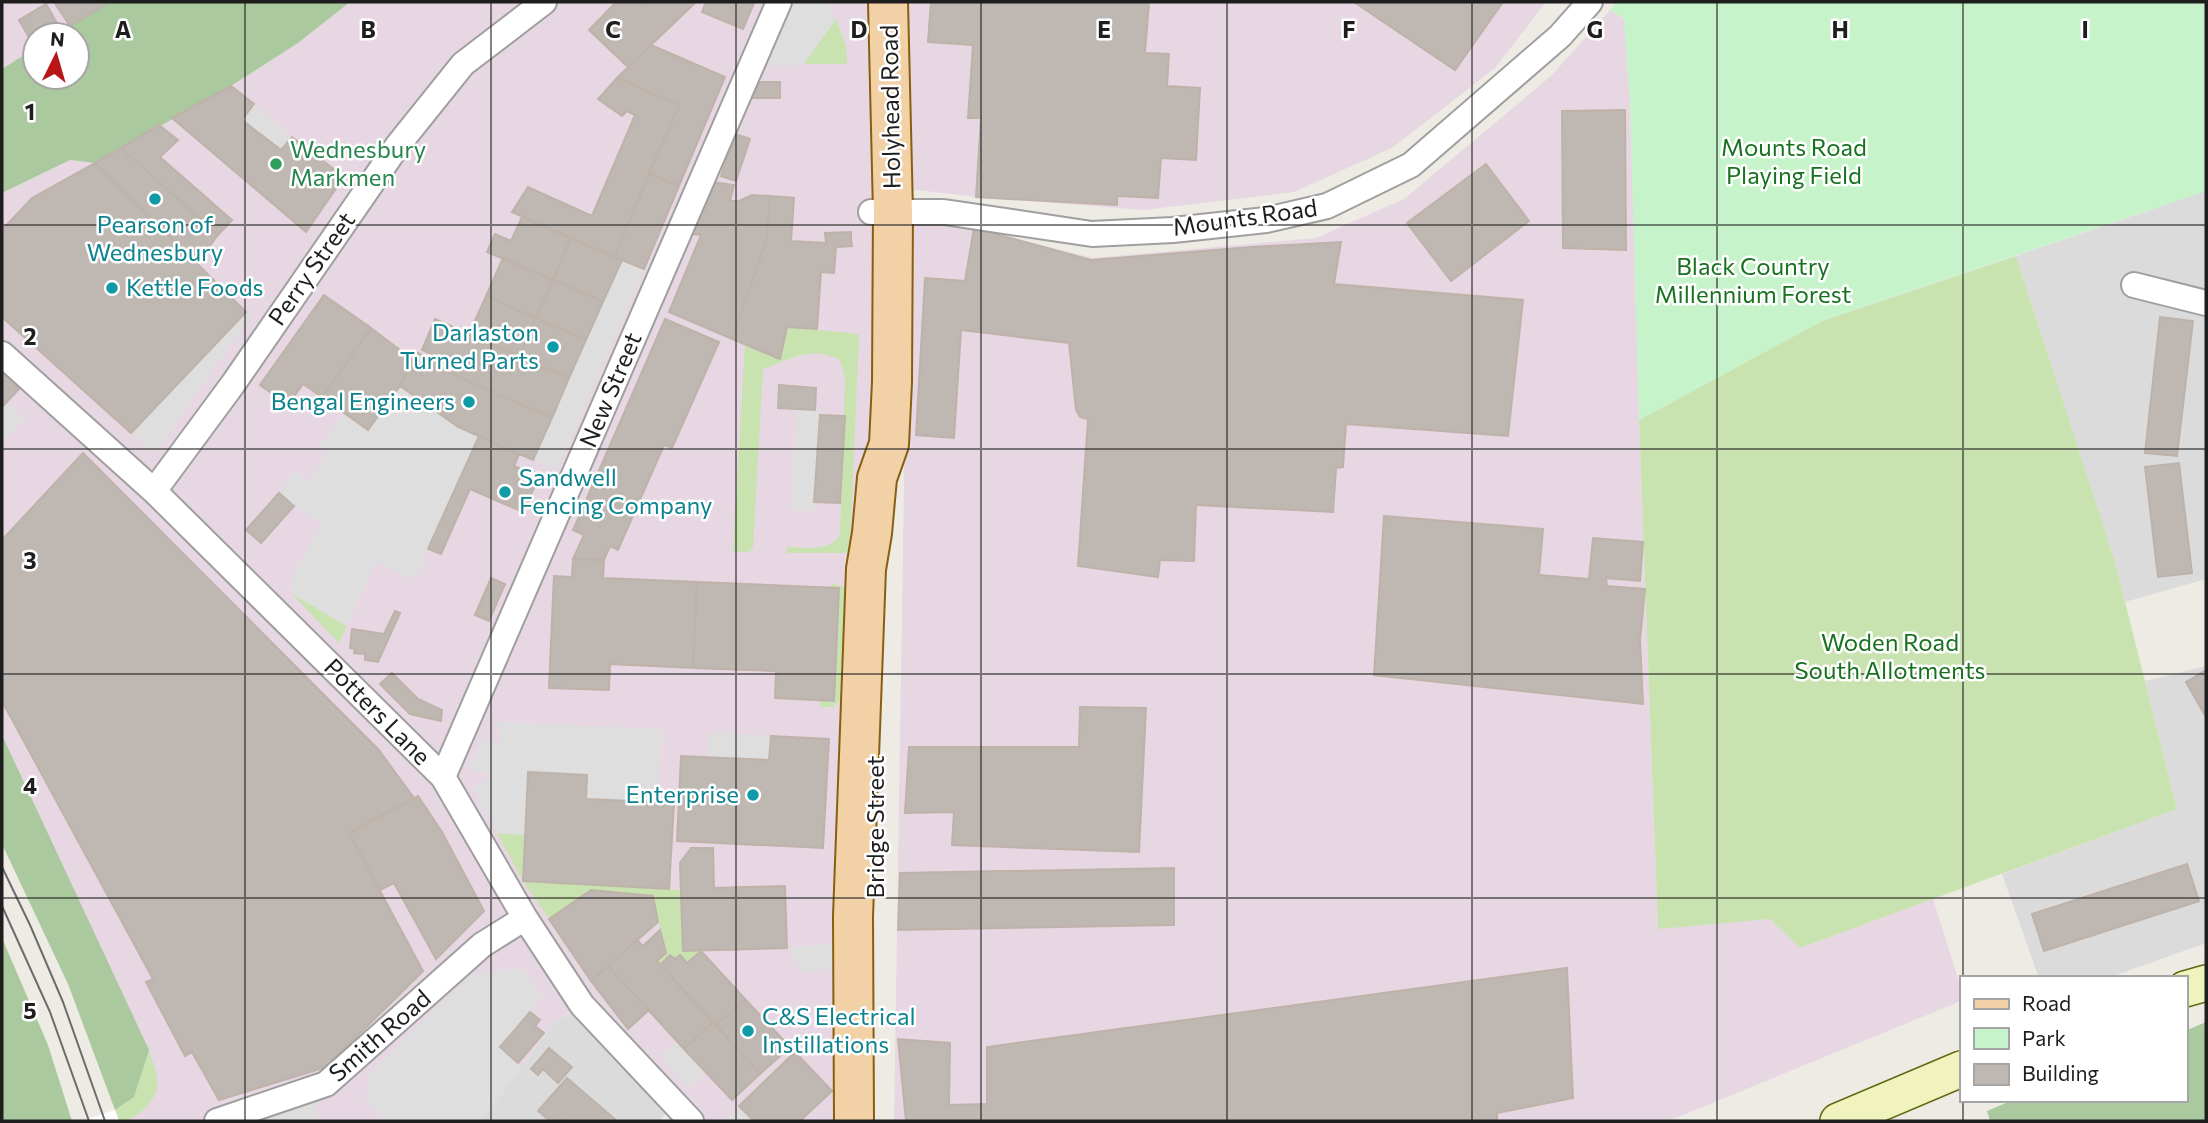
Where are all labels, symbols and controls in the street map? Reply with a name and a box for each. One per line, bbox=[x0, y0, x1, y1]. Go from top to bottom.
text: A bbox=[115, 15, 132, 43]
text: B bbox=[360, 15, 376, 43]
text: C bbox=[605, 15, 621, 43]
text: D bbox=[851, 15, 868, 43]
text: E bbox=[1097, 15, 1111, 43]
text: F bbox=[1342, 15, 1356, 43]
text: G bbox=[1587, 15, 1603, 43]
text: H bbox=[1831, 15, 1849, 43]
text: I bbox=[2081, 15, 2089, 43]
north arrow bbox=[21, 21, 91, 91]
street label: Holyhead Road bbox=[874, 25, 905, 189]
text: N bbox=[49, 26, 66, 51]
text: 1 bbox=[25, 97, 35, 125]
park label: Mounts Road Playing Field bbox=[1721, 132, 1867, 189]
place label: Wednesbury Markmen bbox=[290, 134, 426, 191]
marker: Wednesbury Markmen bbox=[268, 156, 284, 172]
marker: Pearson of Wednesbury bbox=[147, 191, 163, 207]
street label: Mounts Road bbox=[1171, 192, 1319, 241]
street label: Perry Street bbox=[261, 206, 360, 330]
place label: Pearson of Wednesbury bbox=[87, 209, 223, 266]
park label: Black Country Millennium Forest bbox=[1655, 251, 1852, 308]
place label: Kettle Foods bbox=[126, 272, 263, 301]
marker: Kettle Foods bbox=[104, 280, 120, 296]
place label: Darlaston Turned Parts bbox=[400, 317, 539, 374]
text: 2 bbox=[23, 322, 37, 350]
street label: New Street bbox=[572, 327, 647, 451]
marker: Darlaston Turned Parts bbox=[545, 339, 561, 355]
place label: Bengal Engineers bbox=[271, 386, 455, 415]
marker: Bengal Engineers bbox=[461, 394, 477, 410]
place label: Sandwell Fencing Company bbox=[519, 462, 712, 519]
marker: Sandwell Fencing Company bbox=[497, 484, 513, 500]
text: 3 bbox=[23, 546, 37, 574]
park label: Woden Road South Allotments bbox=[1795, 627, 1985, 684]
street label: Potters Lane bbox=[319, 652, 437, 770]
street label: Bridge Street bbox=[860, 755, 889, 898]
text: 4 bbox=[23, 771, 37, 799]
place label: Enterprise bbox=[626, 779, 739, 808]
marker: Enterprise bbox=[745, 787, 761, 803]
legend bbox=[1960, 976, 2187, 1102]
street label: Smith Road bbox=[322, 983, 436, 1087]
text: Road bbox=[2022, 990, 2071, 1015]
text: 5 bbox=[23, 996, 37, 1024]
place label: C&S Electrical Instillations bbox=[762, 1001, 916, 1058]
marker: C&S Electrical Instillations bbox=[740, 1023, 756, 1039]
text: Park bbox=[2022, 1025, 2066, 1050]
text: Building bbox=[2022, 1060, 2099, 1085]

